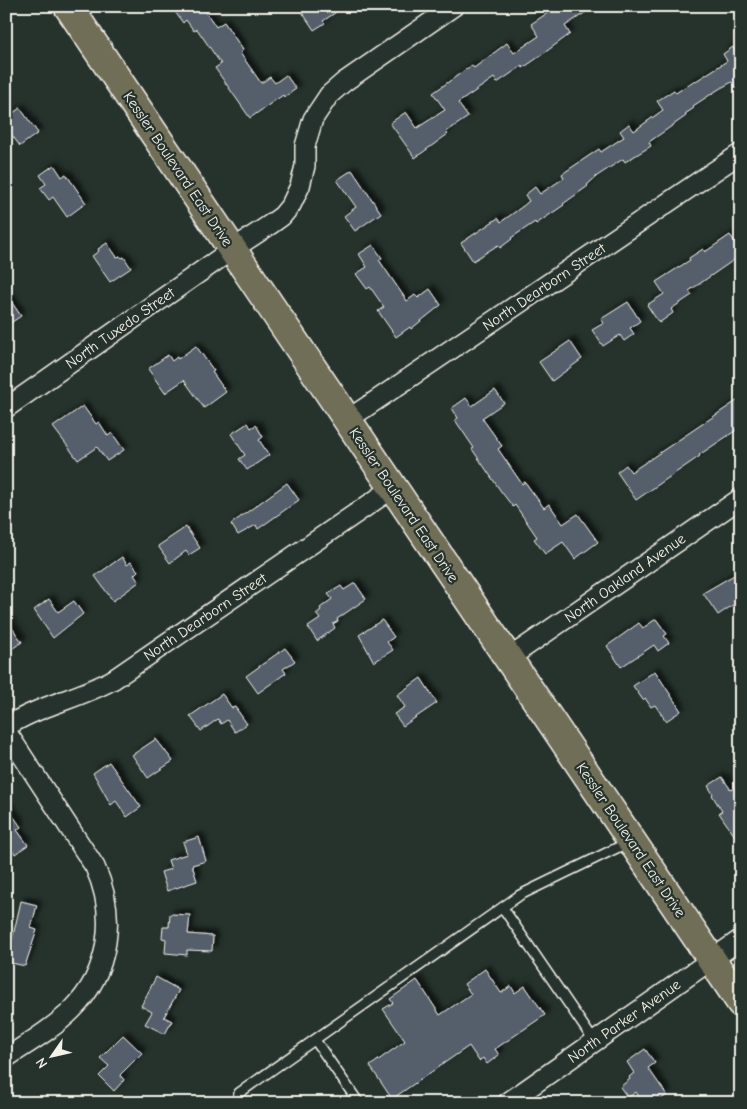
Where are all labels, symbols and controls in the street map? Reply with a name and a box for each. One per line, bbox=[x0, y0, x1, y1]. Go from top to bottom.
street label: Kessler Boulevard East Drive bbox=[119, 88, 237, 250]
street label: North Dearborn Street bbox=[479, 239, 610, 335]
street label: North Tuxedo Street bbox=[62, 283, 179, 372]
street label: Kessler Boulevard East Drive bbox=[345, 424, 463, 586]
street label: North Oakland Avenue bbox=[561, 529, 689, 627]
street label: North Dearborn Street bbox=[140, 569, 271, 665]
street label: Kessler Boulevard East Drive bbox=[572, 759, 690, 921]
street label: North Parker Avenue bbox=[564, 975, 684, 1067]
north arrow bbox=[28, 1032, 78, 1082]
text: N bbox=[32, 1054, 51, 1072]

